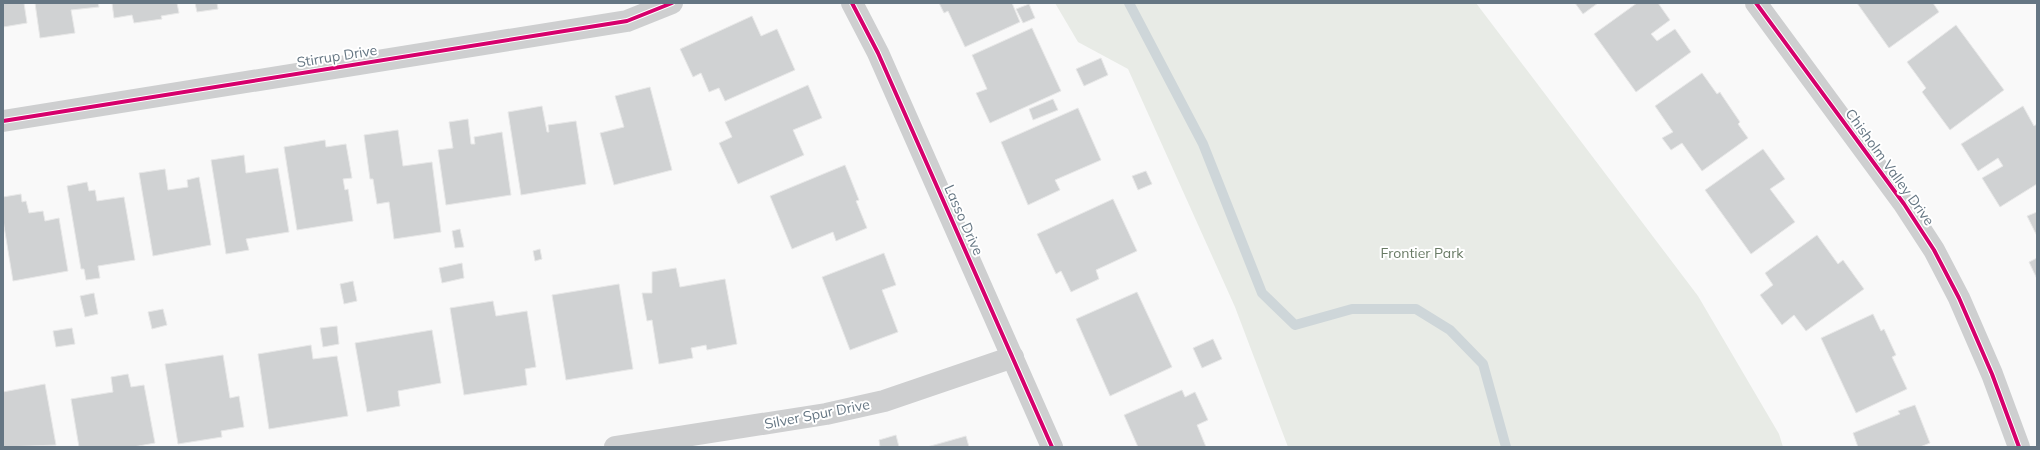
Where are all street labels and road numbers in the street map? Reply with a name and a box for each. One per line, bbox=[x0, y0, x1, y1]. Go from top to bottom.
street label: Stirrup Drive bbox=[296, 41, 378, 71]
street label: Chisholm Valley Drive bbox=[1842, 105, 1938, 229]
street label: Lasso Drive bbox=[940, 182, 988, 258]
street label: Silver Spur Drive bbox=[763, 395, 871, 433]

